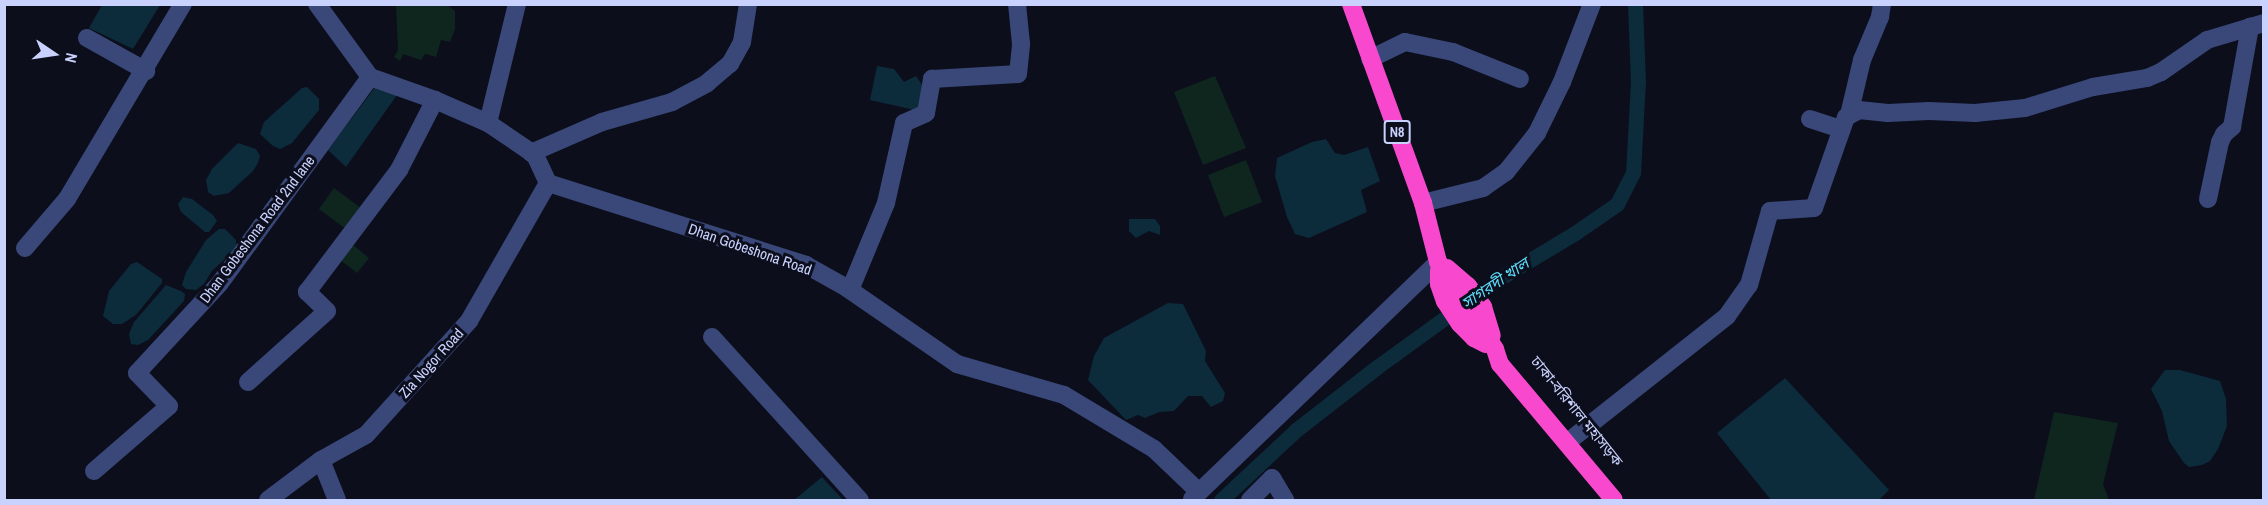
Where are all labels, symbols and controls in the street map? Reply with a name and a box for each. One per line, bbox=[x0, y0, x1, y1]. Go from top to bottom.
north arrow bbox=[24, 24, 84, 84]
text: N bbox=[60, 51, 83, 65]
road number: N8 bbox=[1384, 121, 1410, 143]
street label: Dhan Gobeshona Road 2nd lane bbox=[196, 152, 318, 306]
street label: Dhan Gobeshona Road bbox=[686, 219, 814, 279]
water label: সাগরদী খাল bbox=[1458, 253, 1532, 313]
street label: Zia Nogor Road bbox=[395, 324, 467, 402]
street label: ঢাকা-বরিশাল মহাসড়ক bbox=[1527, 352, 1627, 470]

